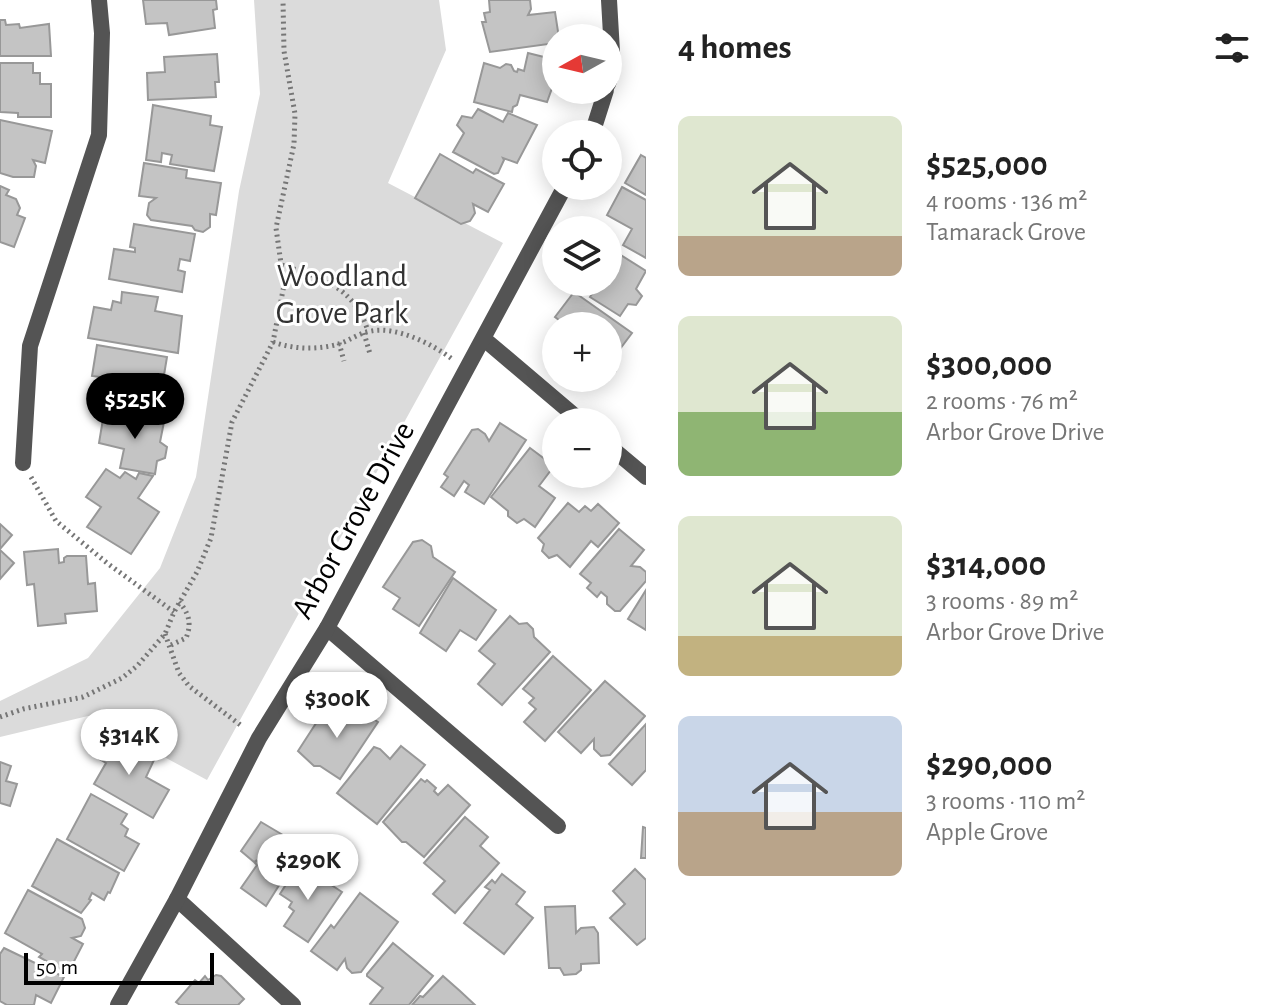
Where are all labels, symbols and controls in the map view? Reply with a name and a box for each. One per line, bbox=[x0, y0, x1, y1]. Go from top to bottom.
north arrow bbox=[542, 24, 622, 104]
map controls bbox=[542, 24, 622, 488]
icon: filters bbox=[1210, 26, 1254, 70]
text: 4 homes bbox=[678, 31, 792, 65]
button: locate bbox=[542, 120, 622, 200]
icon: home bbox=[742, 148, 838, 244]
text: $525,000 bbox=[926, 148, 1048, 182]
text: 4 rooms · 136 m² bbox=[926, 188, 1087, 214]
button: layers bbox=[542, 216, 622, 296]
text: Tamarack Grove bbox=[926, 219, 1086, 245]
park label: Woodland Grove Park bbox=[276, 260, 409, 329]
button: + bbox=[542, 312, 622, 392]
icon: home bbox=[742, 348, 838, 444]
text: $300,000 bbox=[926, 348, 1052, 382]
pin: $525K bbox=[79, 373, 191, 441]
text: $525K bbox=[104, 386, 166, 412]
text: 2 rooms · 76 m² bbox=[926, 388, 1078, 414]
button: − bbox=[542, 408, 622, 488]
street label: Arbor Grove Drive bbox=[286, 416, 420, 624]
text: Arbor Grove Drive bbox=[926, 419, 1105, 445]
icon: home bbox=[742, 548, 838, 644]
text: $314,000 bbox=[926, 548, 1046, 582]
text: 3 rooms · 89 m² bbox=[926, 588, 1078, 614]
text: Arbor Grove Drive bbox=[926, 619, 1105, 645]
pin: $300K bbox=[281, 672, 393, 740]
text: $300K bbox=[304, 685, 370, 711]
pin: $314K bbox=[73, 709, 185, 777]
text: $314K bbox=[99, 722, 159, 748]
icon: home bbox=[742, 748, 838, 844]
text: $290,000 bbox=[926, 748, 1052, 782]
text: 3 rooms · 110 m² bbox=[926, 788, 1085, 814]
text: Apple Grove bbox=[926, 819, 1048, 845]
pin: $290K bbox=[252, 834, 364, 902]
text: $290K bbox=[275, 847, 341, 873]
scale bar bbox=[24, 949, 214, 985]
text: 50 m bbox=[36, 956, 78, 978]

